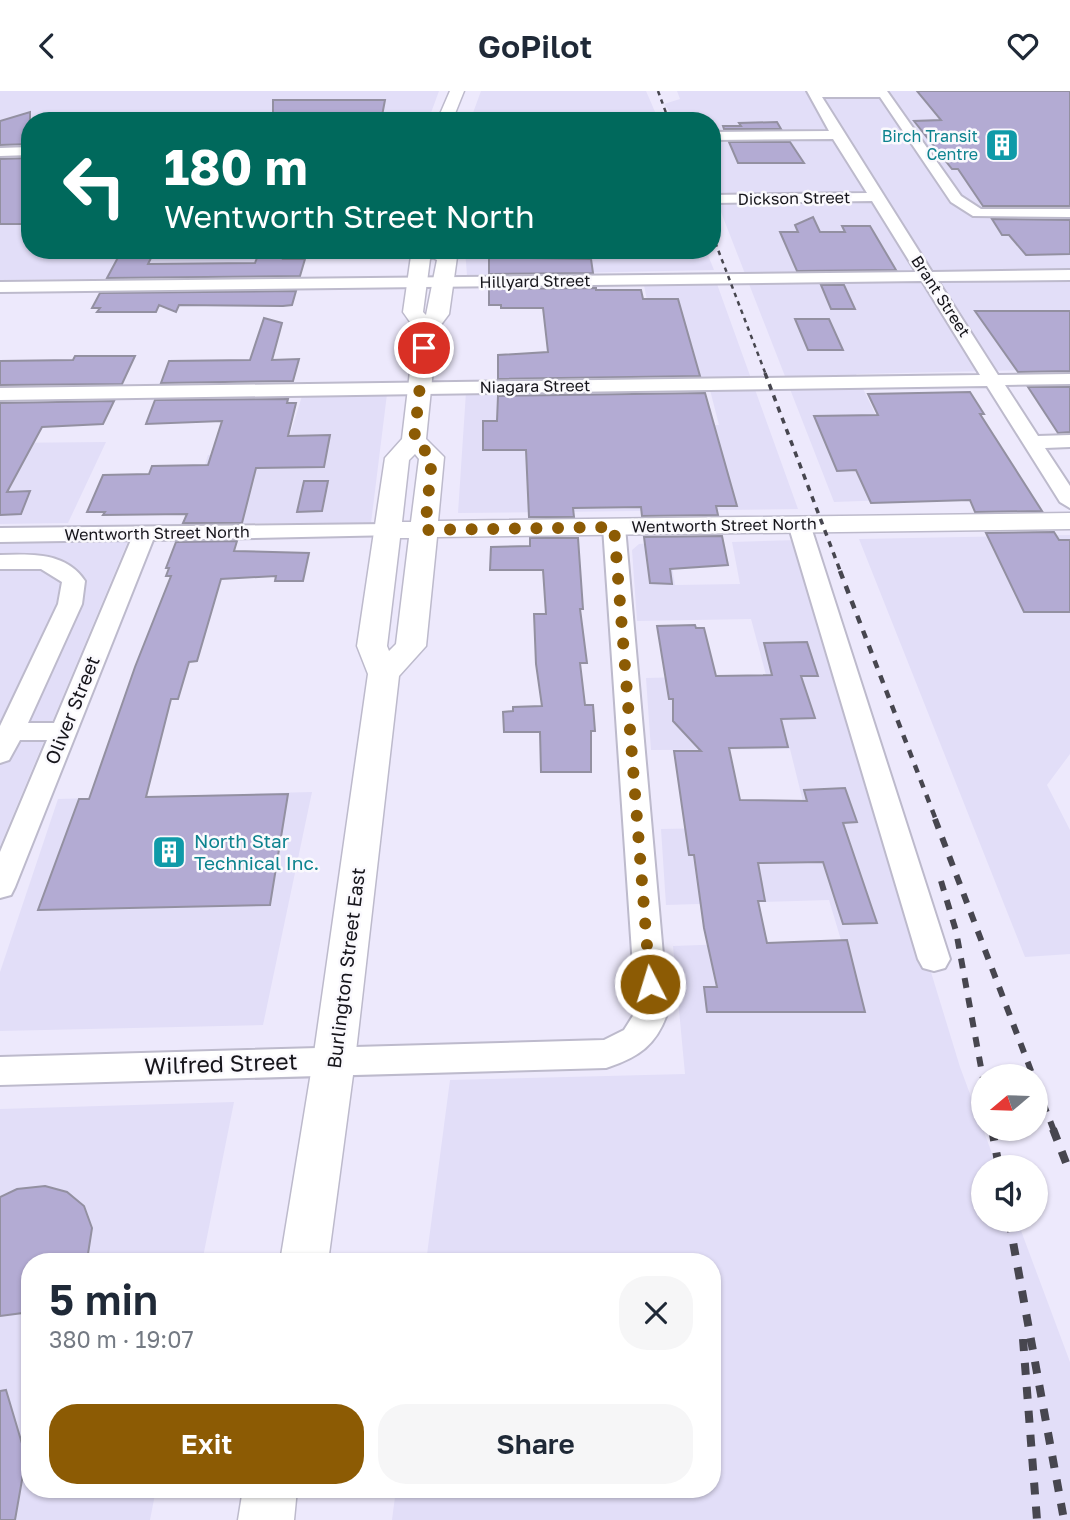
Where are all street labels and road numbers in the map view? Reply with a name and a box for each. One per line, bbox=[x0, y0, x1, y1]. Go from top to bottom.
street label: Dickson Street bbox=[738, 187, 850, 209]
street label: Brant Street bbox=[907, 251, 975, 341]
street label: Hillyard Street bbox=[479, 270, 591, 292]
street label: Niagara Street bbox=[479, 375, 591, 397]
street label: Wentworth Street North bbox=[631, 513, 817, 537]
street label: Wentworth Street North bbox=[64, 521, 250, 545]
street label: Oliver Street bbox=[39, 652, 104, 767]
street label: Burlington Street East bbox=[322, 866, 369, 1070]
street label: Wilfred Street bbox=[144, 1046, 298, 1080]

